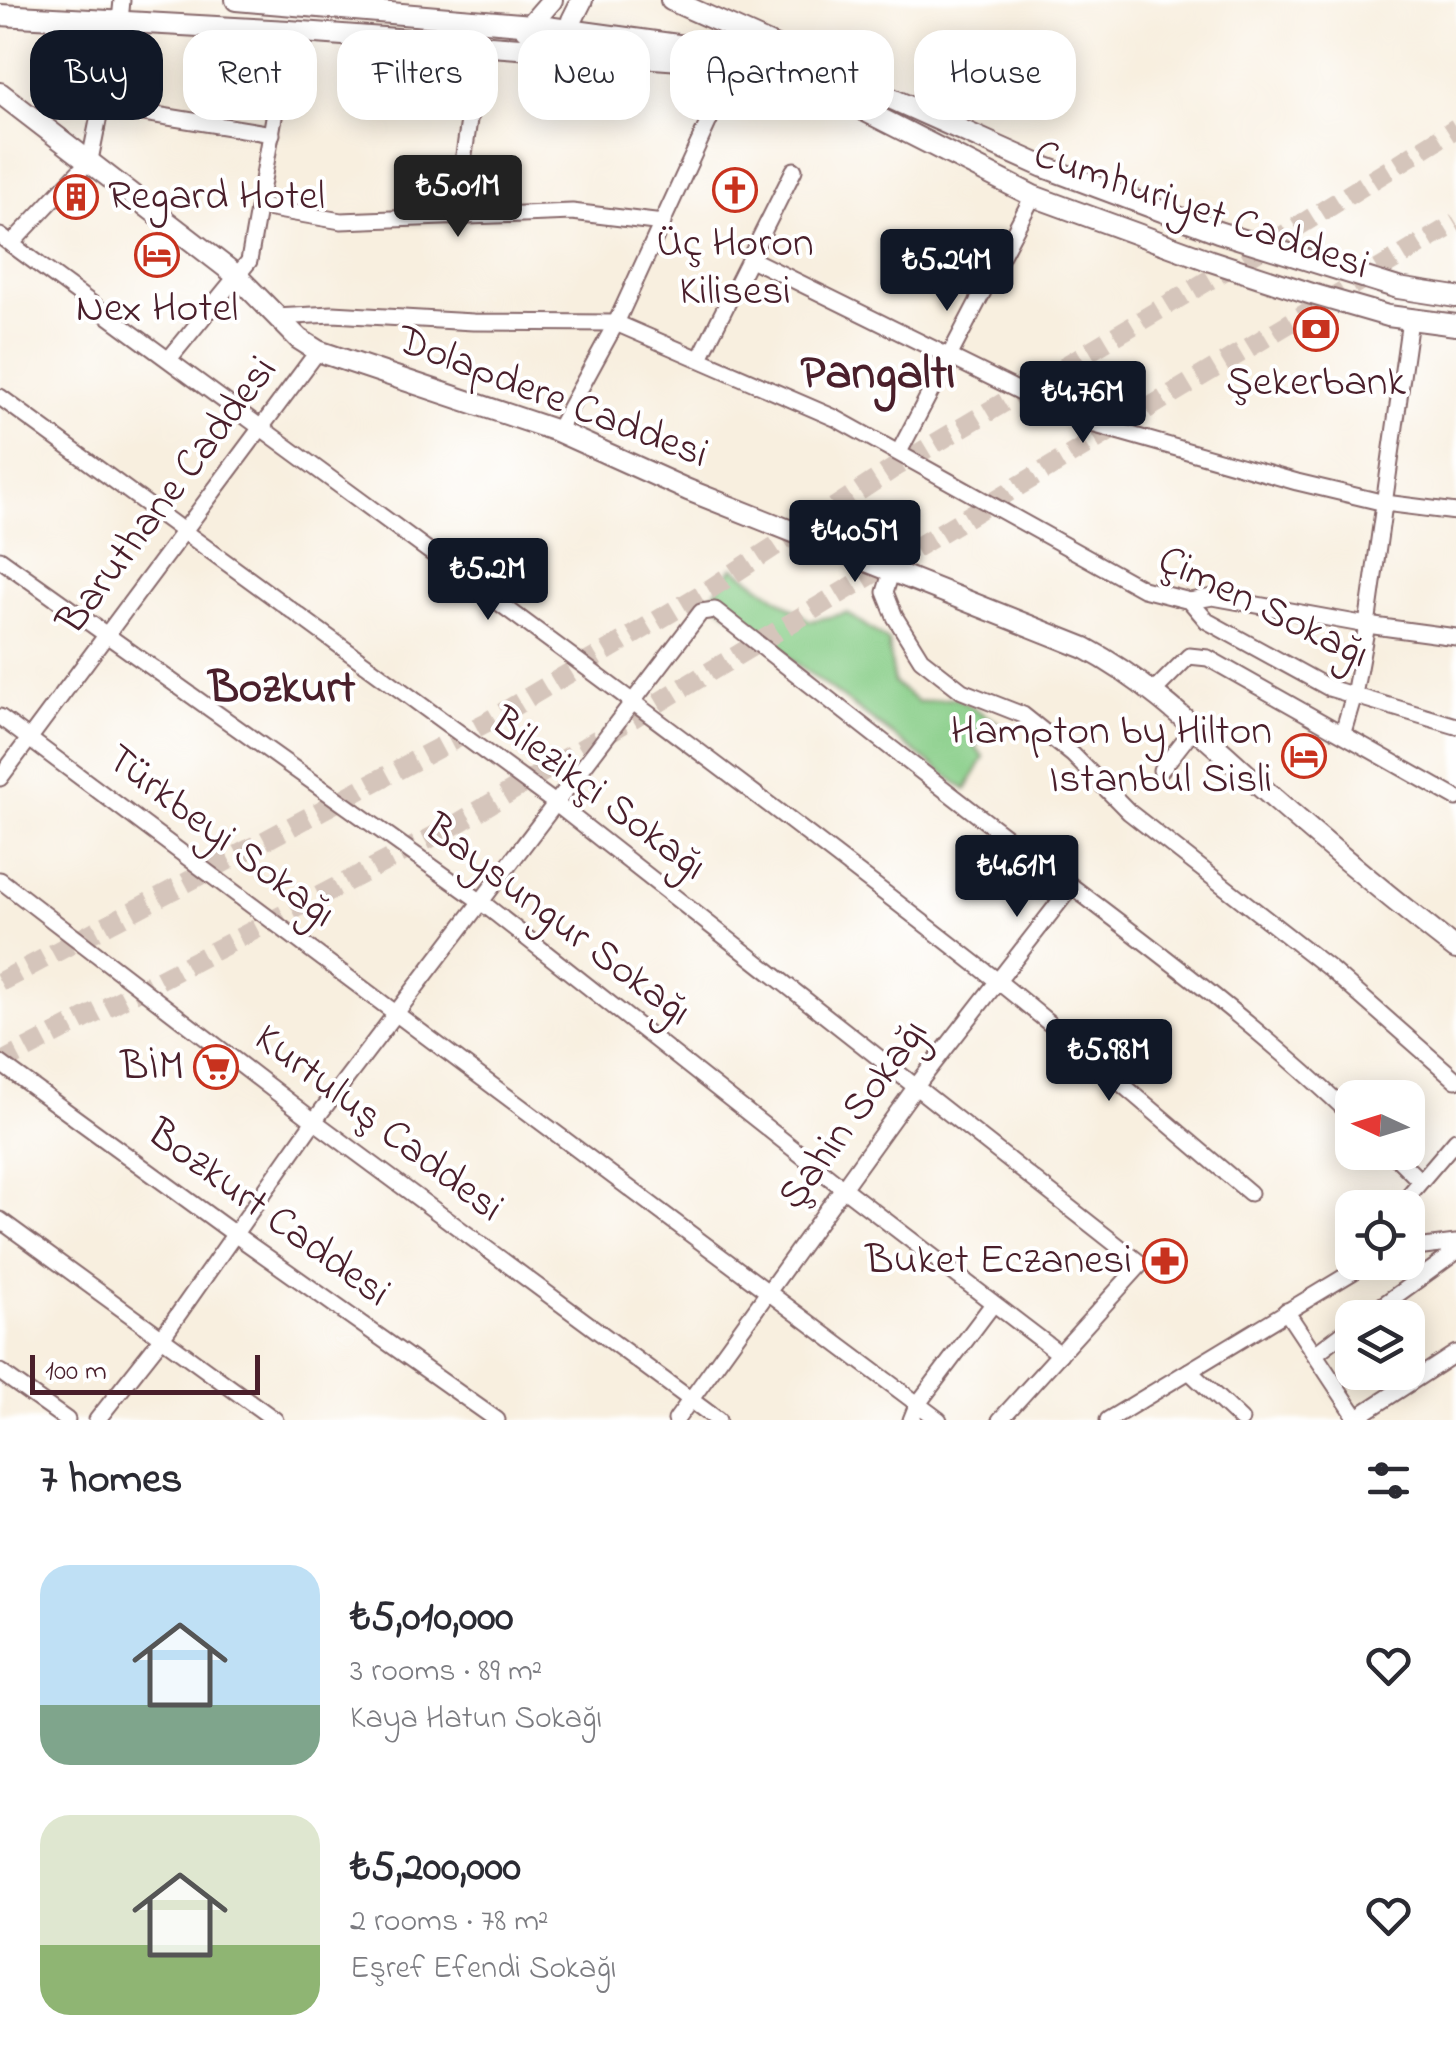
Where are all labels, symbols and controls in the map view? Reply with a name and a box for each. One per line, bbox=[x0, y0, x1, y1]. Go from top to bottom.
chip: Buy bbox=[30, 30, 163, 120]
chip: Rent bbox=[183, 30, 317, 120]
chip: Filters bbox=[337, 30, 498, 120]
chip: New bbox=[518, 30, 650, 120]
chip: Apartment bbox=[670, 30, 894, 120]
chip: House bbox=[914, 30, 1076, 120]
street label: Cumhuriyet Caddesi bbox=[1025, 125, 1377, 297]
pin: ₺5.01M bbox=[377, 155, 539, 240]
text: ₺5.01M bbox=[416, 164, 500, 211]
place label: Regard Hotel bbox=[108, 167, 325, 228]
church icon: Üç Horon Kilisesi bbox=[712, 167, 758, 213]
building icon: Regard Hotel bbox=[53, 174, 99, 220]
place label: Üç Horon Kilisesi bbox=[656, 214, 814, 323]
pin: ₺5.24M bbox=[866, 229, 1028, 314]
hotel icon: Nex Hotel bbox=[134, 232, 180, 278]
text: ₺5.24M bbox=[902, 238, 992, 285]
place label: Nex Hotel bbox=[76, 279, 238, 340]
bank icon: Şekerbank bbox=[1293, 306, 1339, 352]
street label: Dolapdere Caddesi bbox=[386, 310, 717, 486]
district label: Pangaltı bbox=[801, 340, 955, 412]
street label: Baruthane Caddesi bbox=[42, 344, 293, 649]
place label: Şekerbank bbox=[1226, 353, 1407, 414]
pin: ₺4.76M bbox=[1002, 361, 1164, 446]
text: ₺4.76M bbox=[1042, 370, 1124, 417]
pin: ₺4.05M bbox=[774, 500, 936, 585]
text: ₺4.05M bbox=[811, 509, 899, 556]
street label: Çimen Sokağı bbox=[1147, 531, 1379, 685]
pin: ₺5.2M bbox=[418, 538, 558, 623]
text: ₺5.2M bbox=[450, 547, 526, 594]
district label: Bozkurt bbox=[207, 657, 356, 723]
street label: Bilezikçi Sokağı bbox=[476, 693, 719, 897]
place label: Hampton by Hilton Istanbul Sisli bbox=[951, 702, 1272, 811]
street label: Türkbeyi Sokağı bbox=[92, 730, 348, 944]
hotel icon: Hampton by Hilton Istanbul Sisli bbox=[1281, 733, 1327, 779]
street label: Baysungur Sokağı bbox=[409, 799, 704, 1042]
pin: ₺4.61M bbox=[936, 835, 1098, 920]
text: ₺4.61M bbox=[977, 844, 1057, 891]
street label: Şahin Sokağı bbox=[764, 1007, 944, 1223]
street label: Kurtuluş Caddesi bbox=[240, 1010, 516, 1238]
pin: ₺5.98M bbox=[1028, 1019, 1190, 1104]
text: ₺5.98M bbox=[1068, 1028, 1150, 1075]
place label: BİM bbox=[119, 1037, 184, 1098]
supermarket icon: BİM bbox=[193, 1044, 239, 1090]
north arrow bbox=[1335, 1080, 1425, 1170]
map controls bbox=[1335, 1080, 1425, 1390]
street label: Bozkurt Caddesi bbox=[133, 1104, 403, 1323]
button: locate bbox=[1335, 1190, 1425, 1280]
place label: Buket Eczanesi bbox=[864, 1231, 1132, 1292]
pharmacy icon: Buket Eczanesi bbox=[1142, 1238, 1188, 1284]
button: layers bbox=[1335, 1300, 1425, 1390]
scale bar bbox=[30, 1350, 260, 1394]
text: 100 m bbox=[45, 1352, 107, 1393]
text: 7 homes bbox=[40, 1450, 182, 1511]
icon: filters bbox=[1361, 1453, 1416, 1508]
text: ₺5,010,000 bbox=[350, 1588, 513, 1649]
icon: home bbox=[120, 1605, 240, 1725]
icon: heart bbox=[1361, 1638, 1416, 1693]
text: 3 rooms · 89 m² bbox=[350, 1649, 542, 1696]
text: Kaya Hatun Sokağı bbox=[350, 1696, 602, 1743]
text: ₺5,200,000 bbox=[350, 1838, 521, 1899]
icon: home bbox=[120, 1855, 240, 1975]
icon: heart bbox=[1361, 1888, 1416, 1943]
text: 2 rooms · 78 m² bbox=[350, 1899, 549, 1946]
text: Eşref Efendi Sokağı bbox=[350, 1946, 617, 1993]

